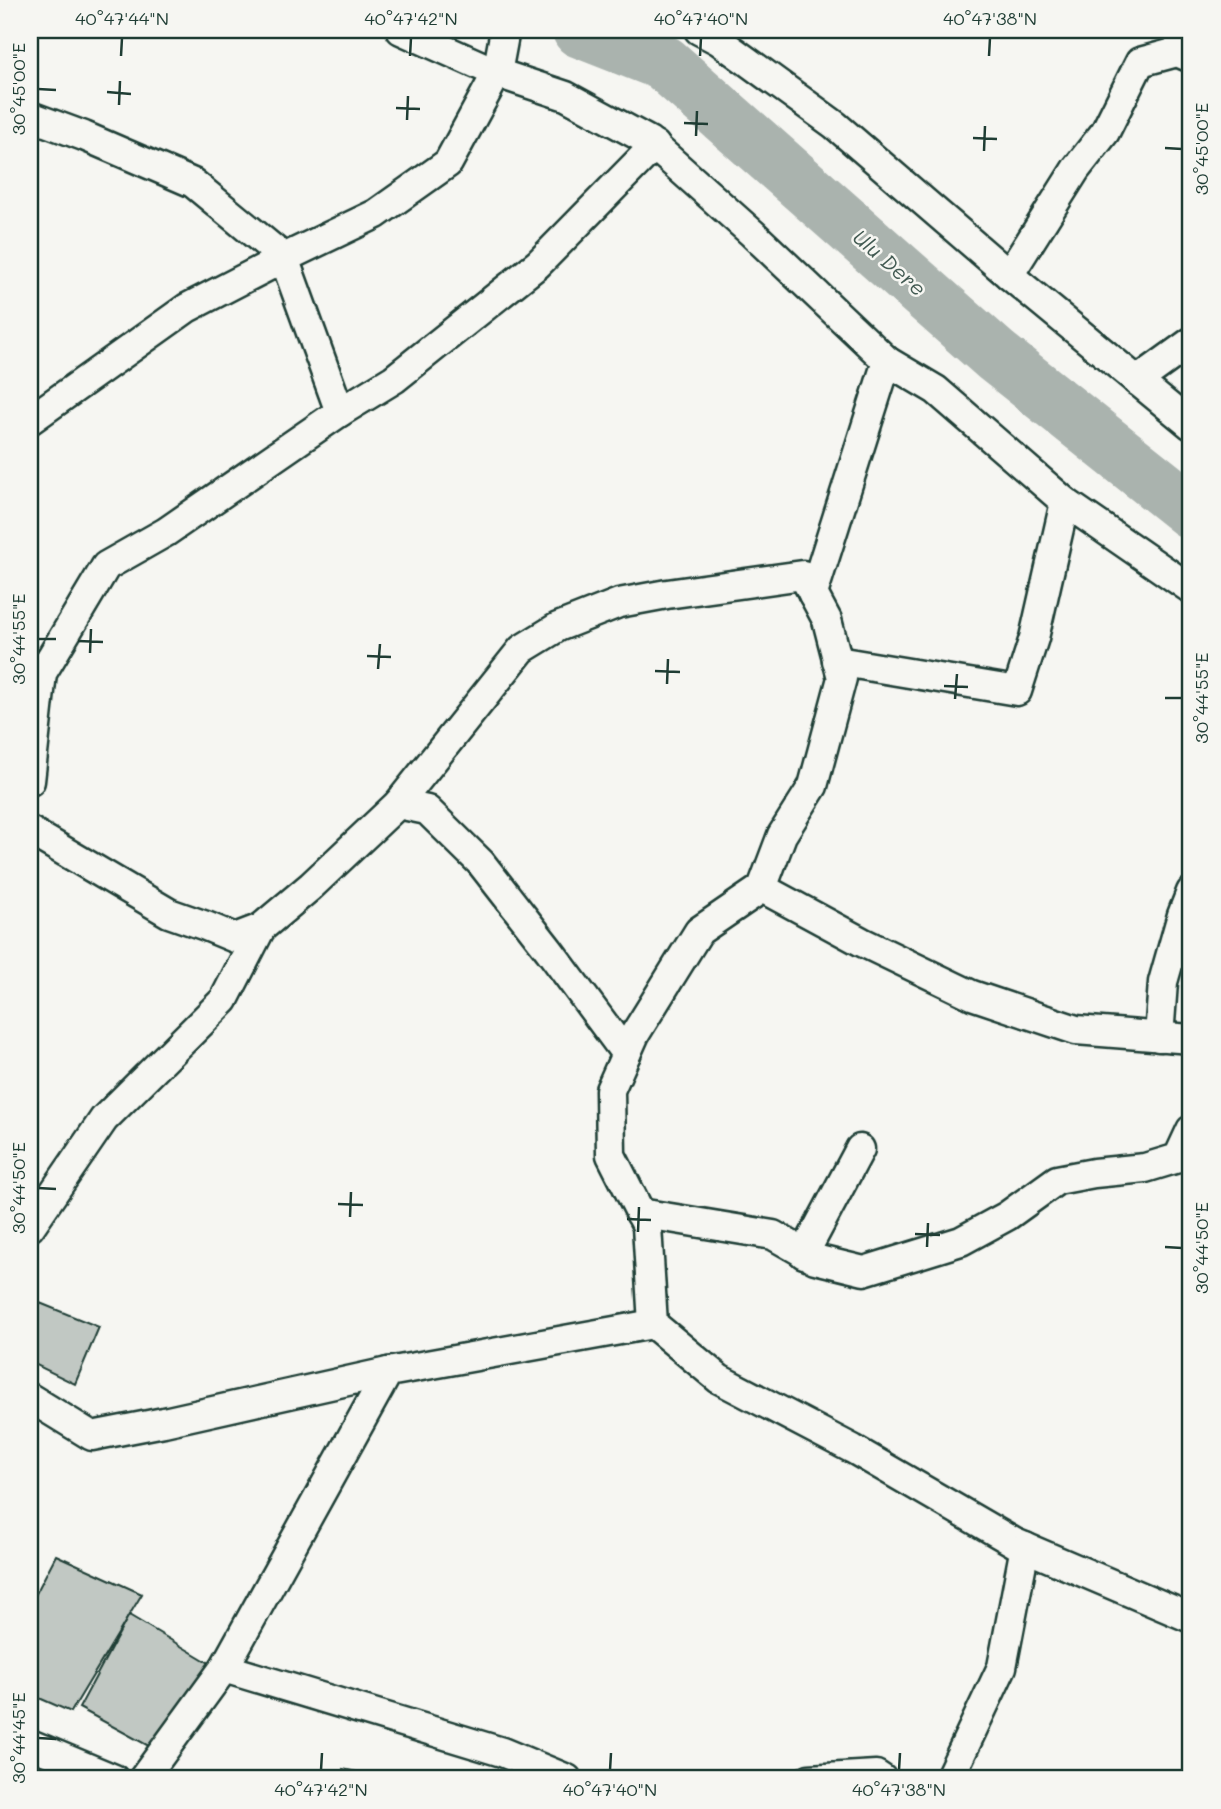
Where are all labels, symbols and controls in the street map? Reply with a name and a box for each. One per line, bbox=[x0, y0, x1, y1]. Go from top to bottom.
text: 40°47'44"N bbox=[75, 6, 169, 30]
text: 40°47'42"N bbox=[364, 6, 458, 30]
text: 40°47'40"N bbox=[654, 6, 748, 30]
text: 40°47'38"N bbox=[943, 6, 1037, 30]
text: 30°45'00"E bbox=[6, 43, 30, 135]
text: 30°45'00"E bbox=[1189, 103, 1213, 195]
water label: Ulu Dere bbox=[848, 223, 932, 301]
text: 30°44'55"E bbox=[6, 593, 30, 685]
text: 30°44'55"E bbox=[1189, 652, 1213, 744]
text: 30°44'50"E bbox=[6, 1142, 30, 1234]
text: 30°44'50"E bbox=[1189, 1202, 1213, 1294]
text: 30°44'45"E bbox=[6, 1692, 30, 1784]
text: 40°47'42"N bbox=[274, 1777, 368, 1801]
text: 40°47'40"N bbox=[563, 1777, 657, 1801]
text: 40°47'38"N bbox=[852, 1777, 946, 1801]

